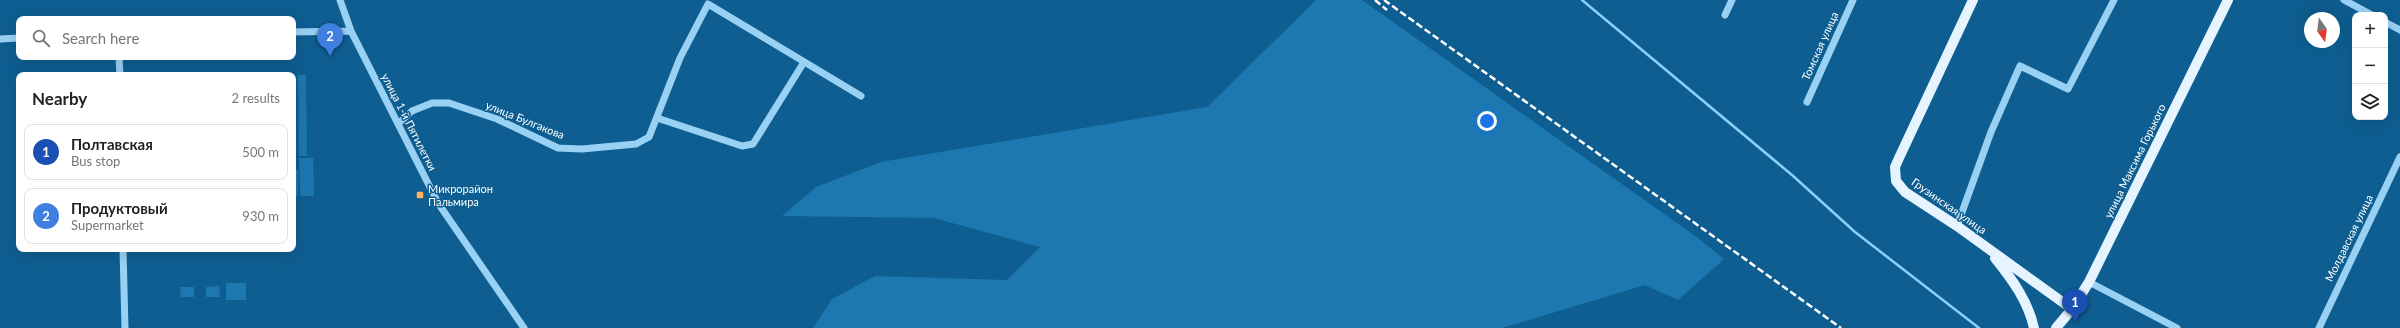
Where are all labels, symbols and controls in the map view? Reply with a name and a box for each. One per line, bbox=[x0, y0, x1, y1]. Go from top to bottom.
street label: Томская улица bbox=[1799, 9, 1841, 82]
north arrow bbox=[2304, 12, 2340, 48]
map controls bbox=[2352, 12, 2388, 120]
button: + bbox=[2352, 12, 2388, 48]
search box bbox=[16, 16, 296, 60]
pin: 2 bbox=[317, 23, 343, 56]
icon: search bbox=[30, 27, 52, 49]
text: Search here bbox=[62, 29, 139, 47]
button: − bbox=[2352, 48, 2388, 84]
street label: улица 1-й Пятилетки bbox=[379, 71, 440, 173]
button: layers bbox=[2352, 84, 2388, 120]
text: Nearby bbox=[32, 88, 87, 109]
text: 2 results bbox=[232, 90, 280, 106]
street label: улица Булгакова bbox=[484, 98, 566, 141]
street label: улица Максима Горького bbox=[2101, 102, 2168, 220]
your location bbox=[1477, 111, 1497, 131]
text: Полтавская bbox=[71, 135, 153, 153]
text: 1 bbox=[42, 144, 50, 160]
text: 500 m bbox=[242, 144, 279, 160]
text: Bus stop bbox=[71, 153, 120, 169]
street label: Грузинская улица bbox=[1909, 175, 1989, 236]
place label: Микрорайон Пальмира bbox=[428, 182, 493, 208]
marker: Микрорайон Пальмира bbox=[415, 190, 425, 200]
street label: Молдавская улица bbox=[2322, 192, 2375, 283]
text: Продуктовый bbox=[71, 199, 168, 217]
text: 2 bbox=[42, 208, 50, 224]
text: 930 m bbox=[242, 208, 279, 224]
text: Supermarket bbox=[71, 217, 144, 233]
pin: 1 bbox=[2062, 289, 2088, 322]

